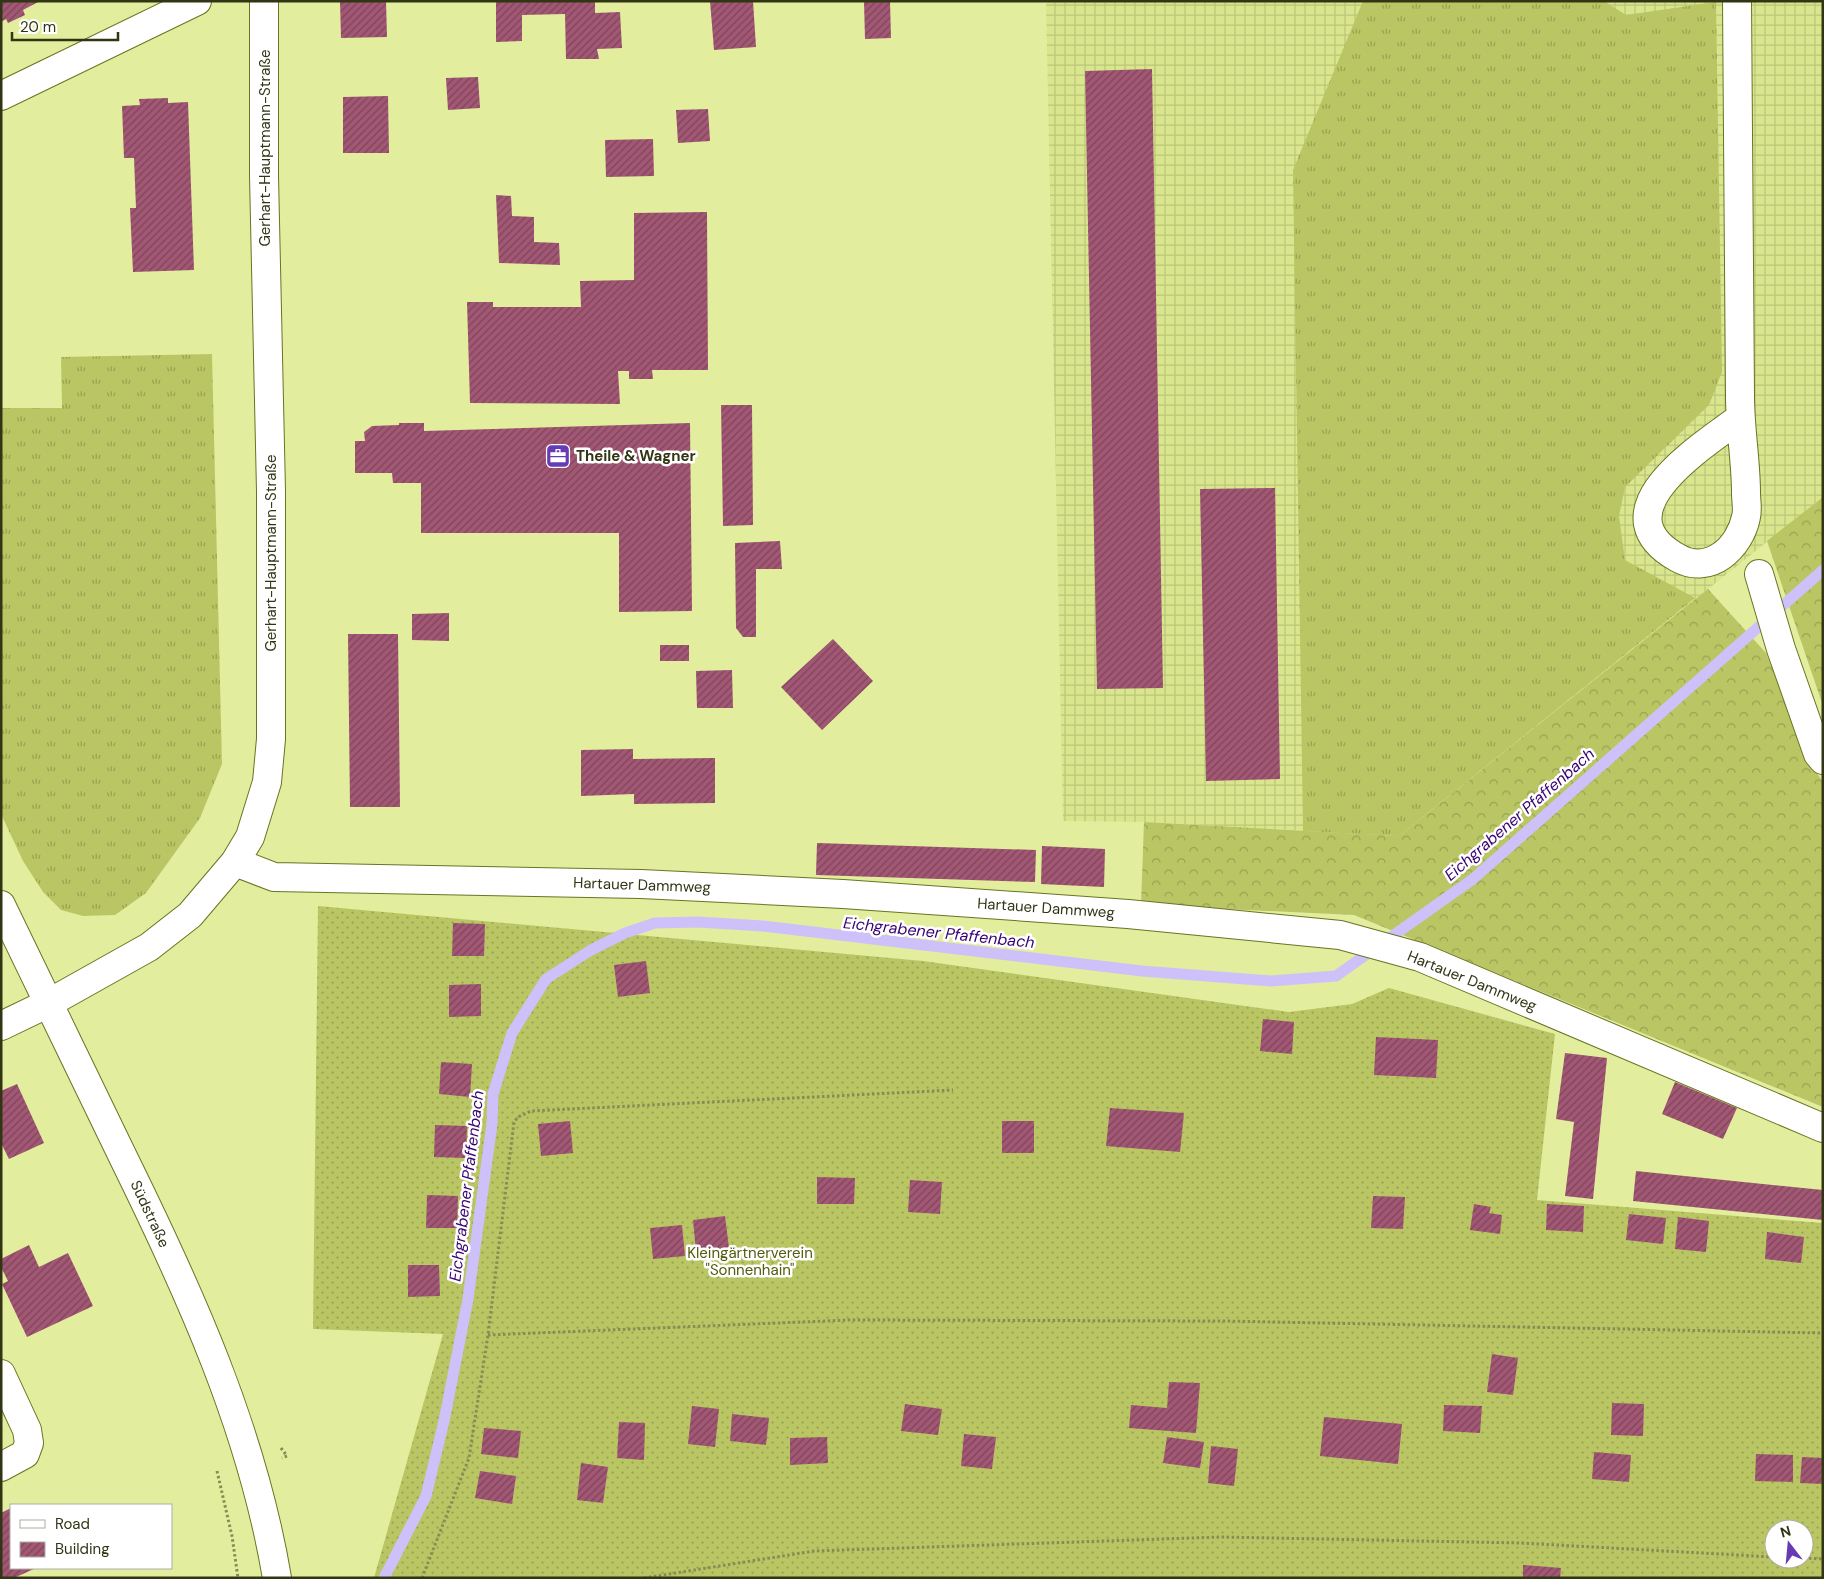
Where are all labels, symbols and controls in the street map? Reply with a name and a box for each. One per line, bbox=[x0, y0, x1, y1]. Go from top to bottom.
scale bar bbox=[12, 10, 119, 42]
text: 20 m bbox=[20, 17, 56, 37]
street label: Gerhart-Hauptmann-Straße bbox=[255, 49, 275, 247]
office icon: Theile & Wagner bbox=[545, 443, 571, 469]
place label: Theile & Wagner bbox=[576, 446, 696, 466]
street label: Gerhart-Hauptmann-Straße bbox=[261, 454, 281, 652]
water label: Eichgrabener Pfaffenbach bbox=[1440, 743, 1599, 885]
street label: Hartauer Dammweg bbox=[573, 873, 711, 897]
street label: Hartauer Dammweg bbox=[977, 893, 1115, 923]
water label: Eichgrabener Pfaffenbach bbox=[842, 912, 1036, 953]
street label: Hartauer Dammweg bbox=[1404, 946, 1540, 1016]
water label: Eichgrabener Pfaffenbach bbox=[444, 1089, 489, 1283]
street label: Südstraße bbox=[126, 1177, 174, 1251]
park label: Kleingärtnerverein "Sonnenhain" bbox=[687, 1243, 813, 1280]
legend bbox=[10, 1504, 172, 1569]
text: Road bbox=[55, 1514, 90, 1534]
north arrow bbox=[1764, 1519, 1814, 1569]
text: N bbox=[1778, 1521, 1793, 1542]
text: Building bbox=[55, 1539, 110, 1559]

